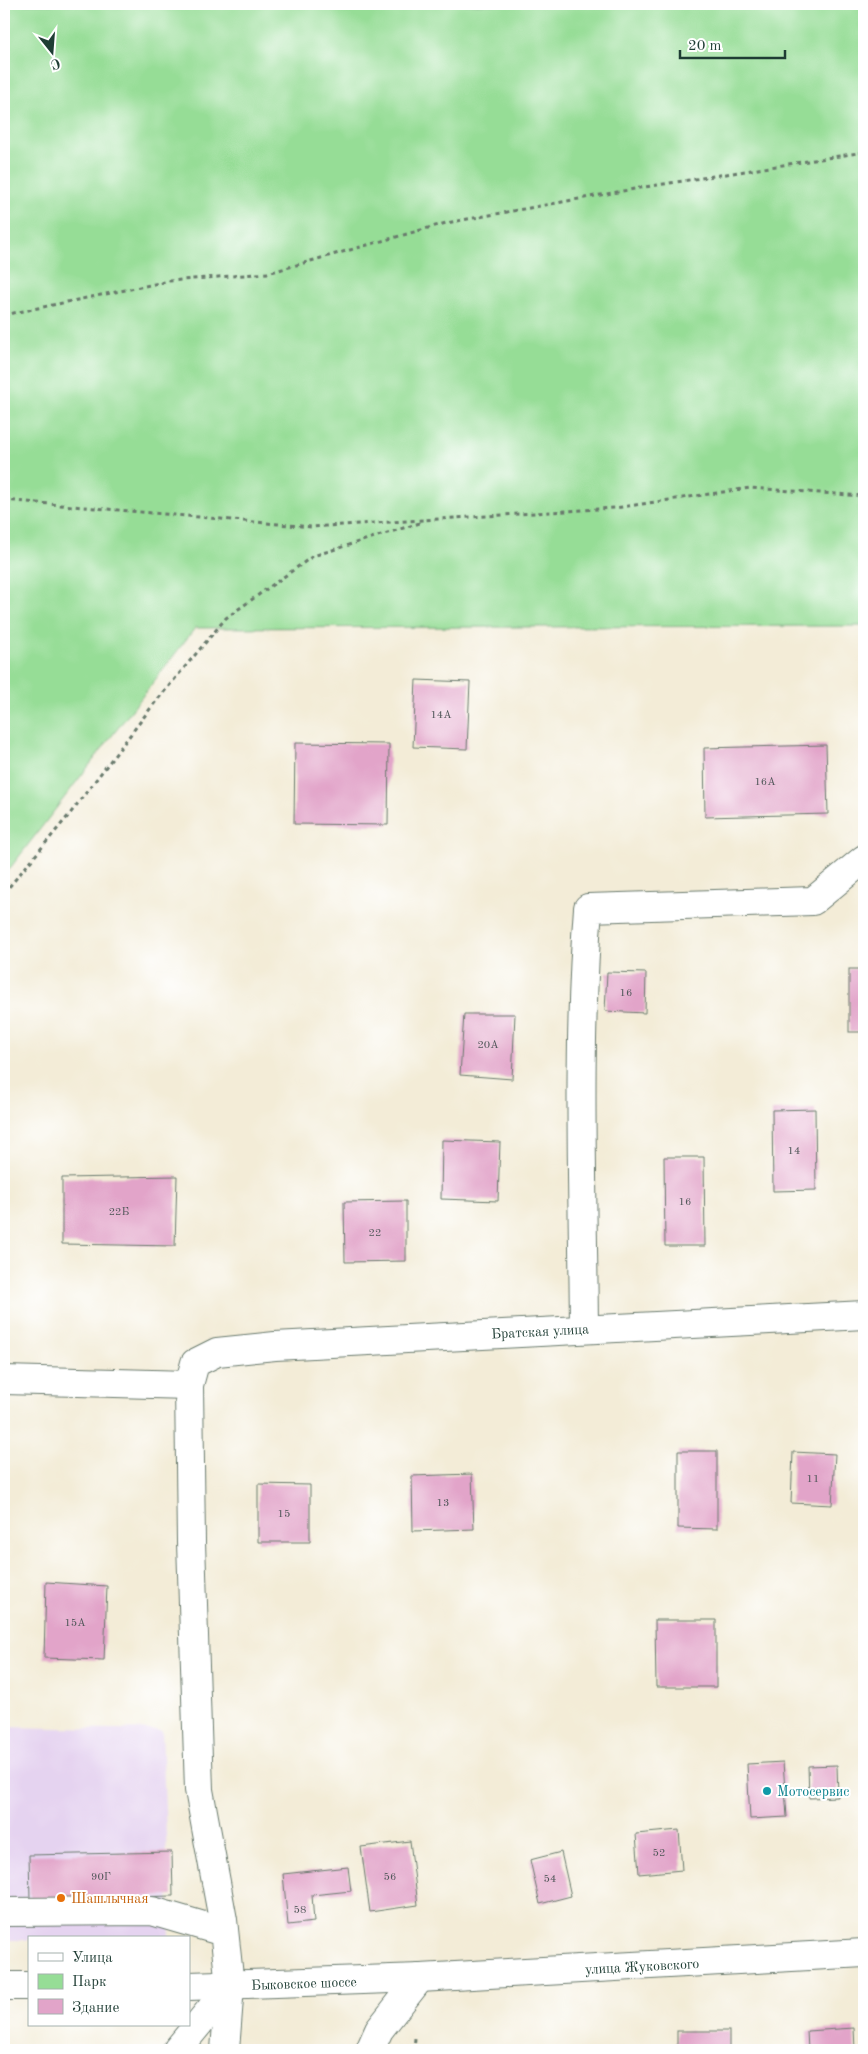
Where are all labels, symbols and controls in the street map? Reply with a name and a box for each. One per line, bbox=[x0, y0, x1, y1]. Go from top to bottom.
north arrow bbox=[28, 28, 78, 78]
scale bar bbox=[680, 28, 786, 60]
text: 20 m bbox=[688, 39, 722, 54]
text: С bbox=[49, 55, 62, 72]
house number: 14А bbox=[430, 710, 452, 721]
house number: 16А bbox=[754, 777, 776, 788]
house number: 16 bbox=[620, 988, 632, 999]
house number: 20А bbox=[477, 1040, 499, 1051]
house number: 14 bbox=[788, 1146, 800, 1157]
house number: 16 bbox=[679, 1197, 691, 1208]
house number: 22Б bbox=[109, 1207, 129, 1218]
house number: 22 bbox=[369, 1228, 381, 1239]
street label: Братская улица bbox=[491, 1322, 589, 1342]
house number: 11 bbox=[807, 1474, 819, 1485]
house number: 13 bbox=[437, 1498, 449, 1509]
house number: 15 bbox=[278, 1509, 290, 1520]
house number: 15А bbox=[64, 1618, 86, 1629]
marker: Мотосервис bbox=[761, 1785, 773, 1797]
place label: Мотосервис bbox=[777, 1785, 849, 1799]
house number: 52 bbox=[653, 1848, 665, 1859]
house number: 90Г bbox=[91, 1872, 111, 1883]
house number: 56 bbox=[384, 1872, 396, 1883]
house number: 54 bbox=[544, 1874, 556, 1885]
marker: Шашлычная bbox=[55, 1892, 67, 1904]
place label: Шашлычная bbox=[71, 1892, 148, 1906]
house number: 58 bbox=[294, 1905, 306, 1916]
legend bbox=[28, 1936, 190, 2026]
text: Улица bbox=[72, 1951, 113, 1966]
street label: улица Жуковского bbox=[585, 1957, 700, 1977]
text: Парк bbox=[72, 1975, 107, 1990]
street label: Быковское шоссе bbox=[251, 1975, 357, 1993]
text: Здание bbox=[72, 2001, 119, 2016]

